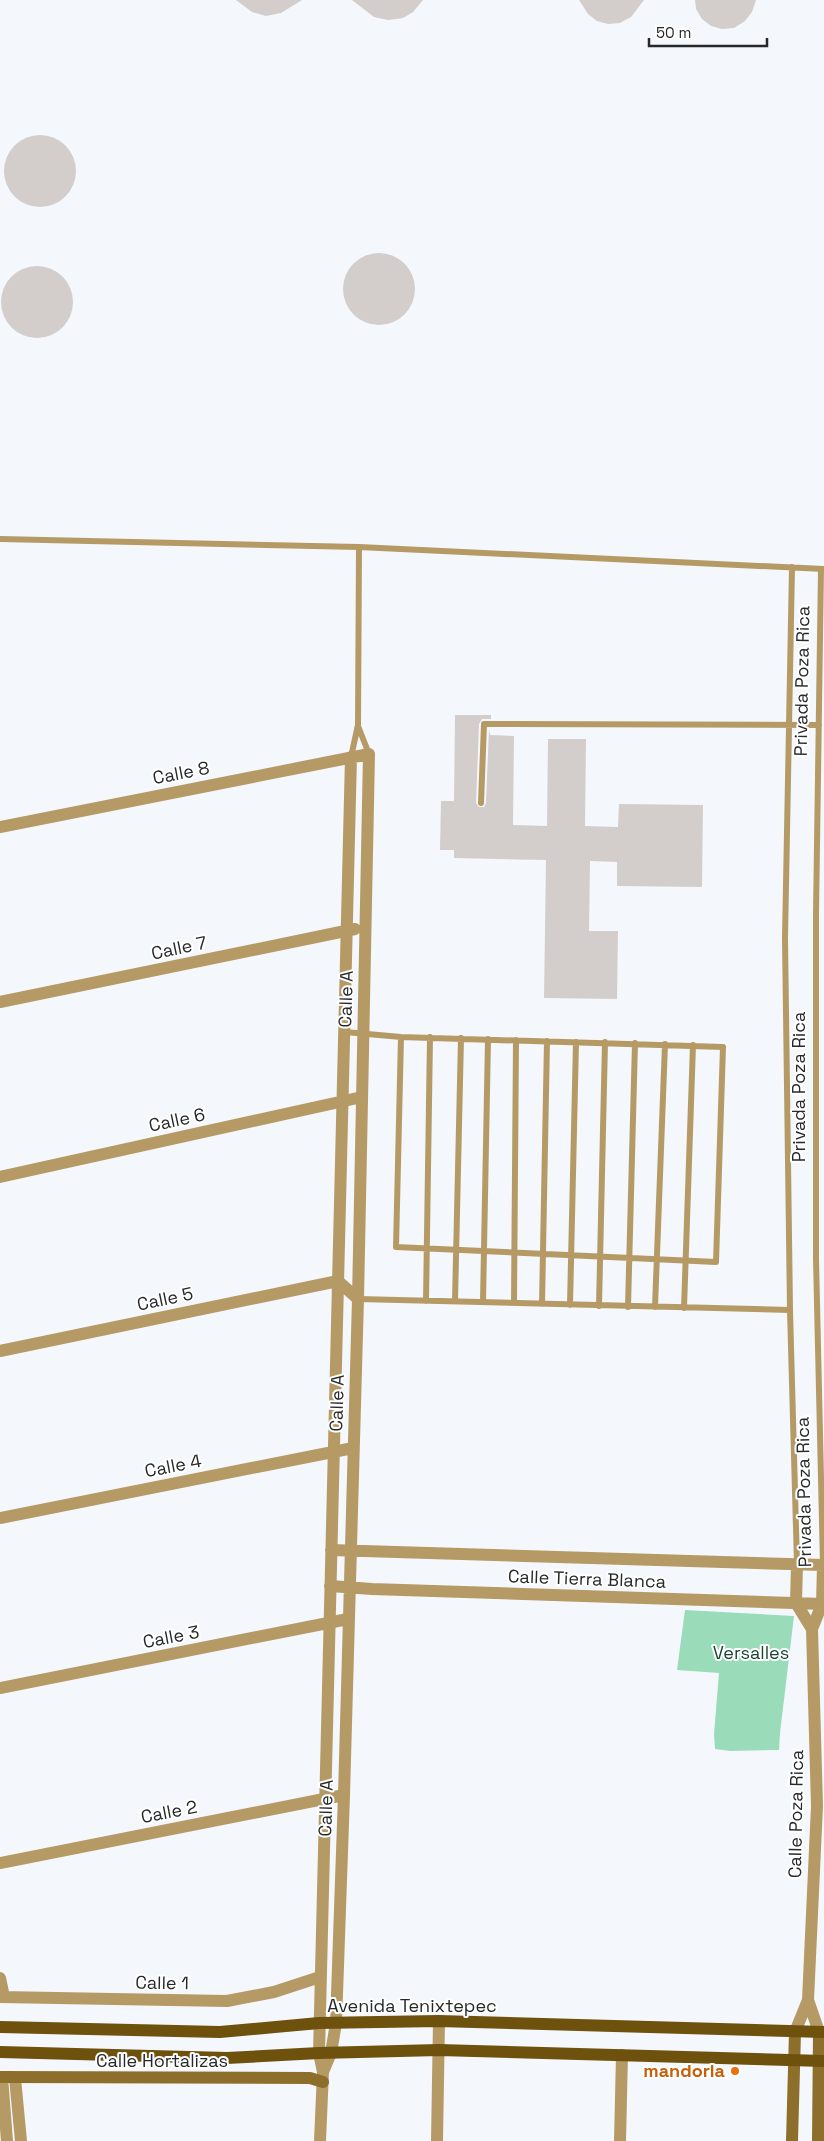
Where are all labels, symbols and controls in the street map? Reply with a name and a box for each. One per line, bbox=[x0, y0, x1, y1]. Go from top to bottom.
scale bar bbox=[649, 15, 766, 47]
text: 50 m bbox=[656, 23, 691, 42]
street label: Privada Poza Rica bbox=[789, 605, 814, 756]
street label: Calle 8 bbox=[151, 756, 211, 789]
street label: Calle 7 bbox=[149, 930, 209, 965]
street label: Calle A bbox=[333, 970, 358, 1028]
street label: Privada Poza Rica bbox=[787, 1012, 810, 1162]
street label: Calle 6 bbox=[147, 1102, 207, 1137]
street label: Calle 5 bbox=[135, 1281, 195, 1316]
street label: Calle A bbox=[324, 1374, 349, 1432]
street label: Privada Poza Rica bbox=[791, 1417, 816, 1568]
street label: Calle 4 bbox=[143, 1449, 203, 1482]
street label: Calle Tierra Blanca bbox=[508, 1564, 666, 1593]
street label: Calle 3 bbox=[141, 1620, 201, 1653]
park label: Versalles bbox=[713, 1641, 789, 1664]
street label: Calle Poza Rica bbox=[783, 1750, 808, 1878]
street label: Calle A bbox=[313, 1779, 338, 1837]
street label: Calle 2 bbox=[139, 1795, 199, 1828]
street label: Calle 1 bbox=[135, 1971, 189, 1994]
street label: Avenida Tenixtepec bbox=[327, 1994, 497, 2017]
street label: Calle Hortalizas bbox=[96, 2049, 228, 2072]
place label: mandorla bbox=[643, 2059, 726, 2082]
marker: mandorla bbox=[729, 2065, 741, 2077]

